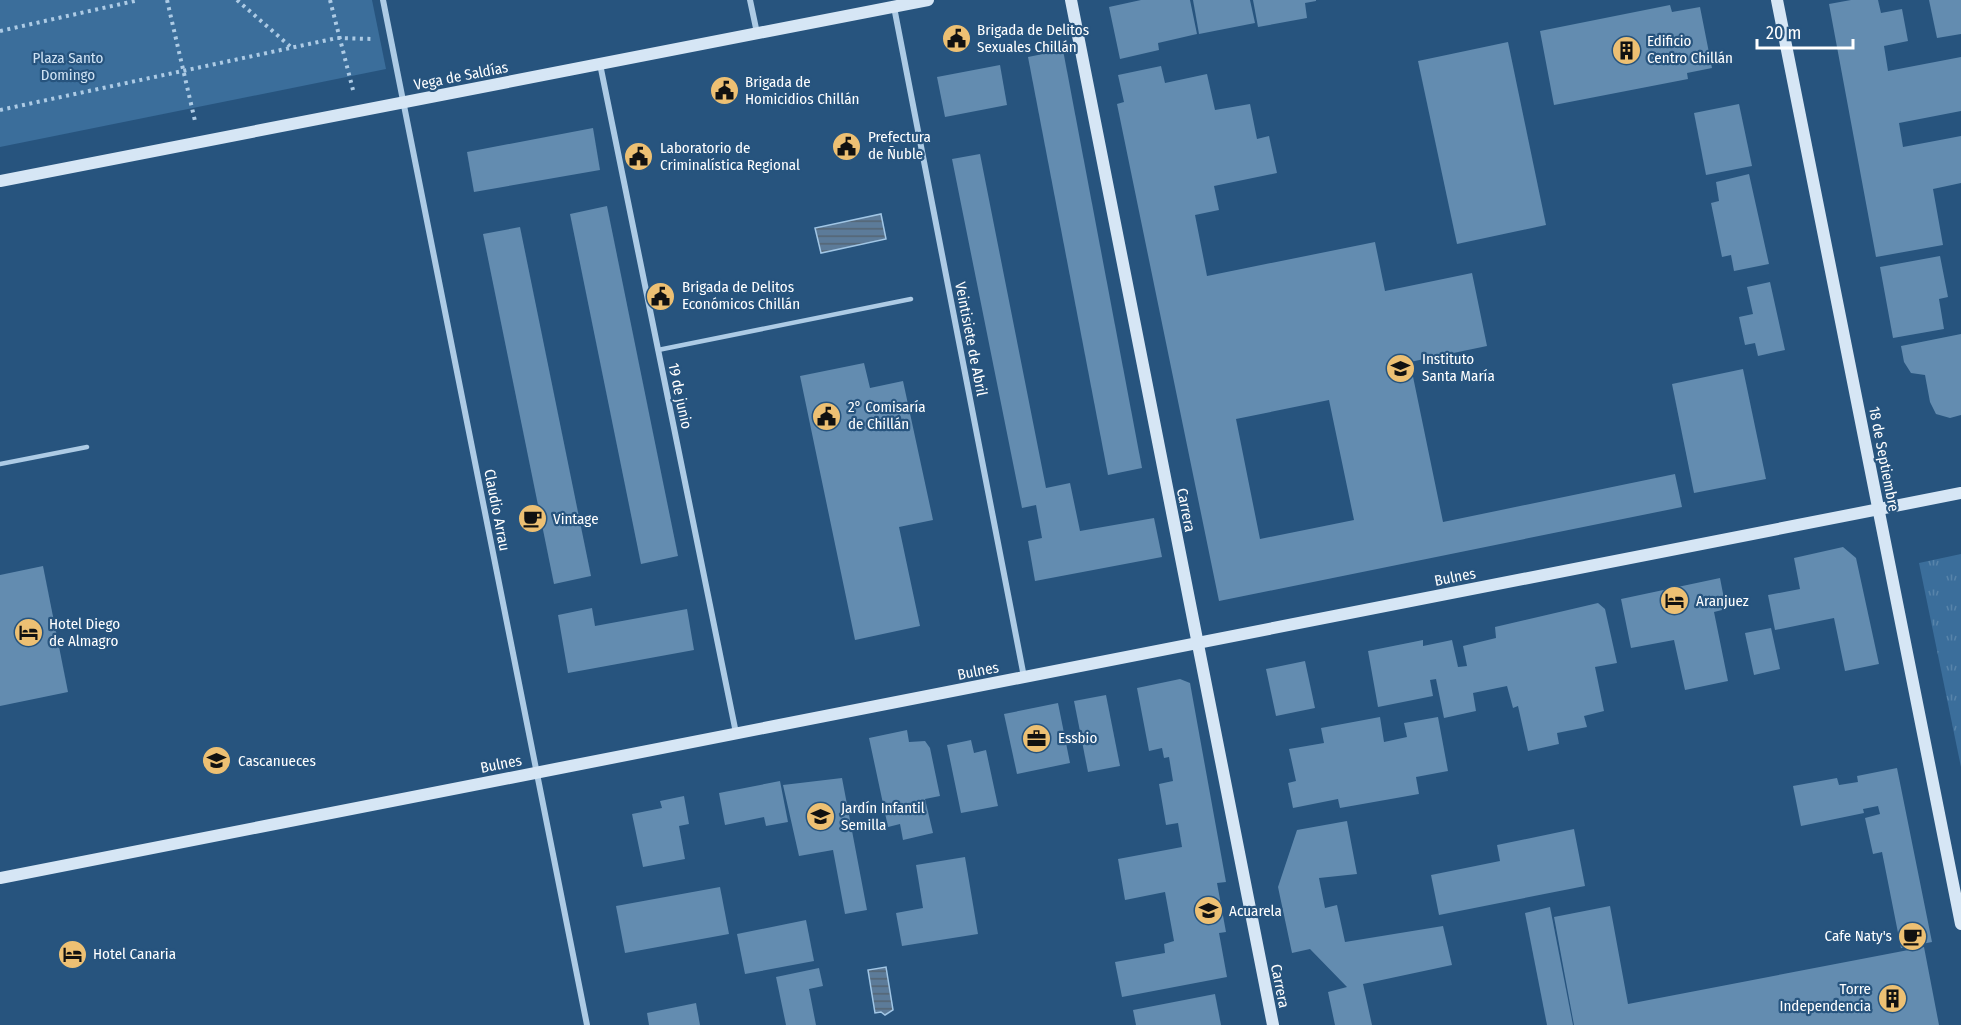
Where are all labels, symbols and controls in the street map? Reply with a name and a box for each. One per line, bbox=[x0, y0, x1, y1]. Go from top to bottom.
scale bar bbox=[1757, 12, 1853, 50]
place label: Brigada de Delitos Sexuales Chillán bbox=[977, 21, 1089, 56]
text: 20 m bbox=[1766, 22, 1801, 44]
public building icon: Brigada de Delitos Sexuales Chillán bbox=[940, 23, 972, 55]
place label: Edificio Centro Chillán bbox=[1647, 32, 1733, 67]
building icon: Edificio Centro Chillán bbox=[1610, 34, 1642, 66]
park label: Plaza Santo Domingo bbox=[33, 49, 104, 84]
street label: Vega de Saldías bbox=[412, 58, 510, 94]
place label: Brigada de Homicidios Chillán bbox=[745, 73, 859, 108]
public building icon: Brigada de Homicidios Chillán bbox=[708, 75, 740, 107]
place label: Prefectura de Ñuble bbox=[868, 128, 931, 163]
public building icon: Prefectura de Ñuble bbox=[831, 130, 863, 162]
place label: Laboratorio de Criminalística Regional bbox=[660, 139, 800, 174]
public building icon: Laboratorio de Criminalística Regional bbox=[623, 141, 655, 173]
place label: Brigada de Delitos Económicos Chillán bbox=[682, 278, 800, 313]
public building icon: Brigada de Delitos Económicos Chillán bbox=[645, 280, 677, 312]
street label: Veintisiete de Abril bbox=[951, 280, 991, 398]
place label: Instituto Santa María bbox=[1422, 350, 1495, 385]
school or university icon: Instituto Santa María bbox=[1385, 352, 1417, 384]
street label: 19 de junio bbox=[664, 361, 696, 431]
place label: 2° Comisaría de Chillán bbox=[848, 398, 926, 433]
public building icon: 2° Comisaría de Chillán bbox=[811, 400, 843, 432]
street label: 18 de Septiembre bbox=[1865, 405, 1903, 513]
street label: Claudio Arrau bbox=[480, 468, 514, 552]
street label: Carrera bbox=[1173, 486, 1199, 534]
cafe icon: Vintage bbox=[516, 503, 548, 535]
place label: Vintage bbox=[553, 510, 599, 528]
street label: Bulnes bbox=[1433, 564, 1477, 590]
hotel icon: Aranjuez bbox=[1659, 585, 1691, 617]
place label: Aranjuez bbox=[1696, 592, 1749, 610]
place label: Hotel Diego de Almagro bbox=[49, 615, 120, 650]
hotel icon: Hotel Diego de Almagro bbox=[12, 617, 44, 649]
street label: Bulnes bbox=[956, 658, 1000, 684]
office icon: Essbio bbox=[1021, 722, 1053, 754]
place label: Essbio bbox=[1058, 729, 1097, 747]
school or university icon: Cascanueces bbox=[201, 745, 233, 777]
street label: Bulnes bbox=[479, 751, 523, 777]
place label: Cascanueces bbox=[238, 752, 316, 770]
place label: Jardín Infantil Semilla bbox=[841, 799, 925, 834]
school or university icon: Jardín Infantil Semilla bbox=[804, 801, 836, 833]
school or university icon: Acuarela bbox=[1192, 895, 1224, 927]
place label: Acuarela bbox=[1229, 902, 1282, 920]
cafe icon: Cafe Naty's bbox=[1897, 920, 1929, 952]
place label: Cafe Naty's bbox=[1825, 927, 1892, 945]
hotel icon: Hotel Canaria bbox=[56, 938, 88, 970]
place label: Hotel Canaria bbox=[93, 945, 176, 963]
street label: Carrera bbox=[1267, 962, 1293, 1010]
place label: Torre Independencia bbox=[1780, 980, 1871, 1015]
building icon: Torre Independencia bbox=[1876, 982, 1908, 1014]

